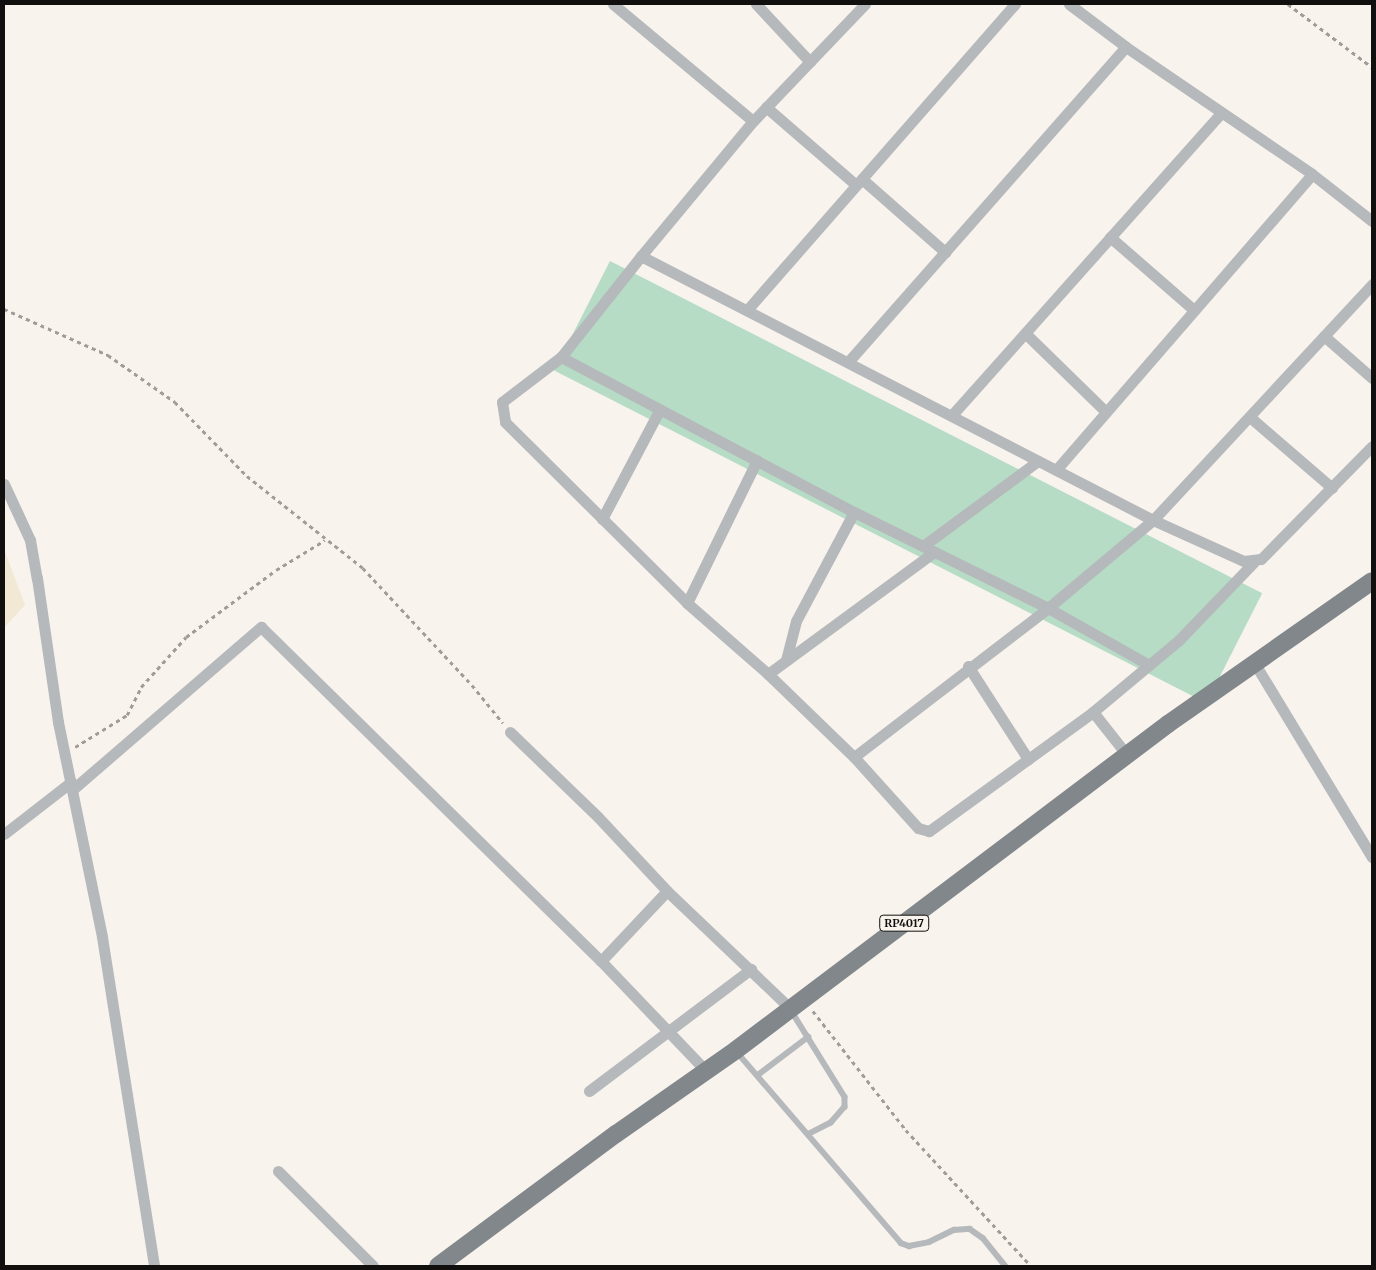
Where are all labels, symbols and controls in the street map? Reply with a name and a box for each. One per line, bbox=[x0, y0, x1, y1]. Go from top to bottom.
road number: RP4017 bbox=[879, 914, 929, 931]

